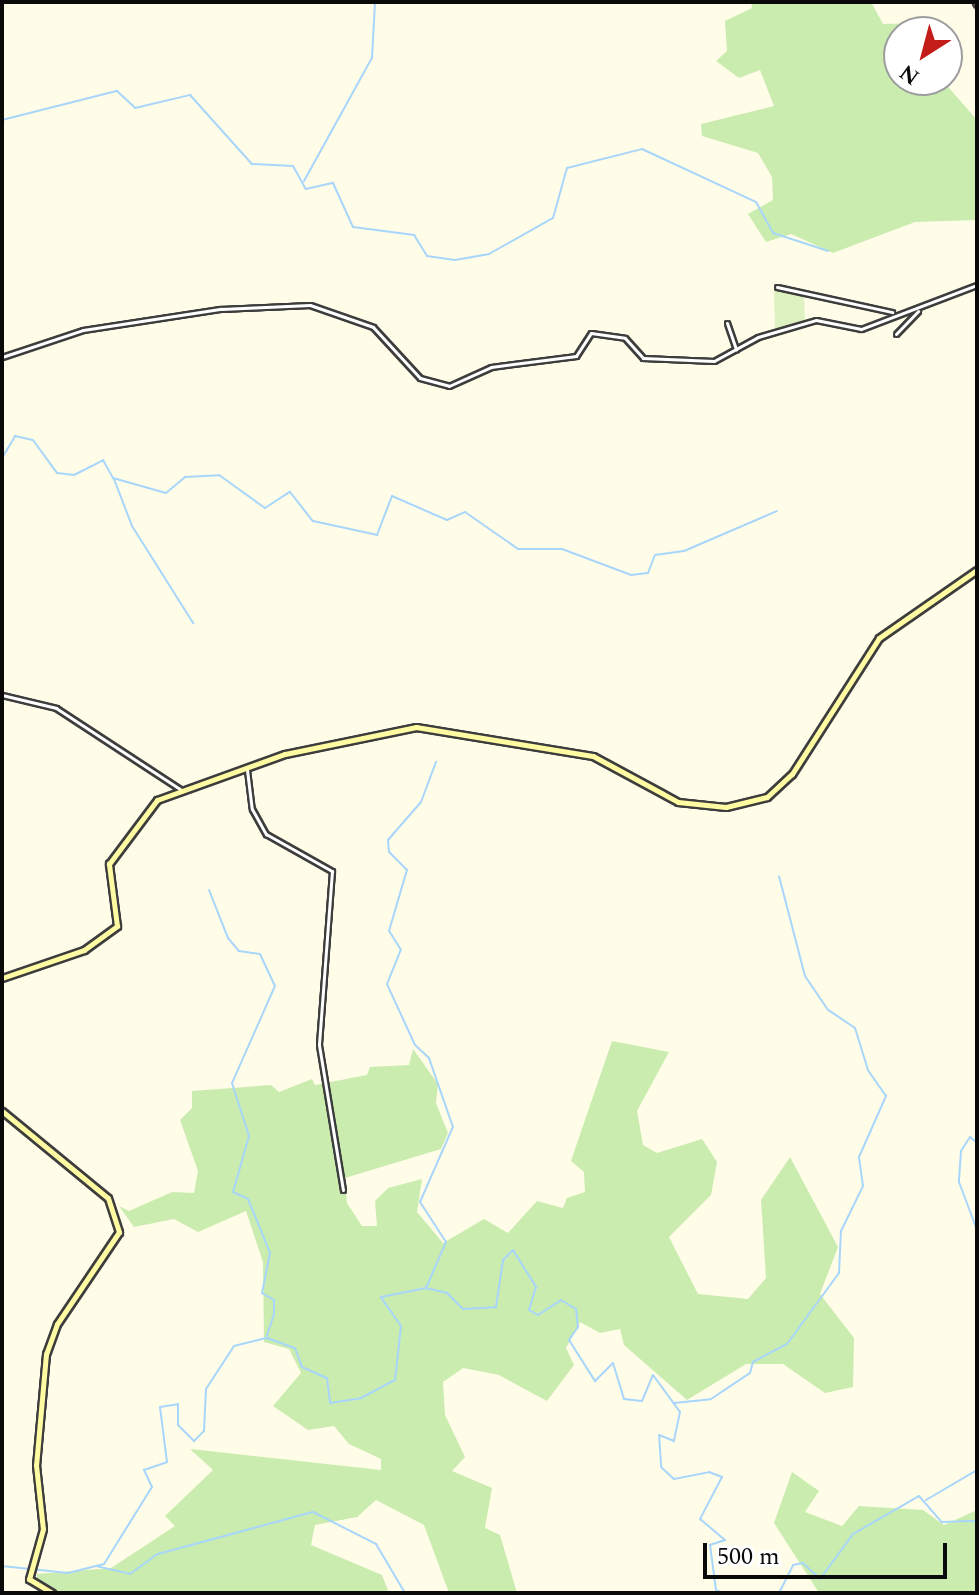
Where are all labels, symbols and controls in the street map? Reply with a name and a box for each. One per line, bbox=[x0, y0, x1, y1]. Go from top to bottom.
north arrow bbox=[883, 16, 963, 96]
text: N bbox=[893, 56, 927, 93]
scale bar bbox=[707, 1527, 951, 1577]
text: 500 m bbox=[717, 1539, 780, 1575]

